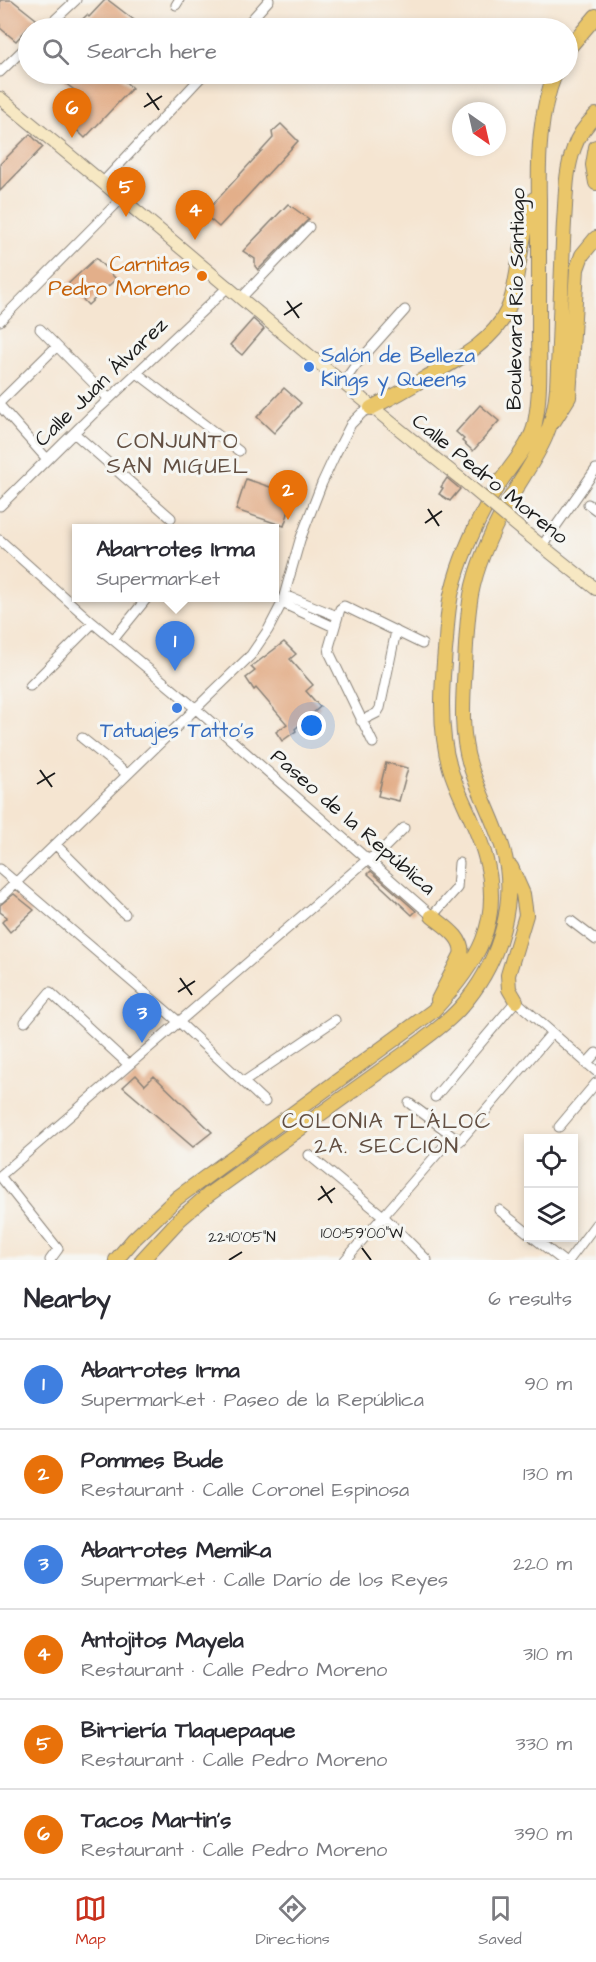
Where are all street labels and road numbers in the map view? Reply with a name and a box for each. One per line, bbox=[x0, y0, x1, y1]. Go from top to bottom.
street label: Boulevard Río Santiago bbox=[500, 187, 534, 410]
street label: Calle Juan Álvarez bbox=[28, 310, 174, 453]
street label: Calle Pedro Moreno bbox=[406, 407, 575, 551]
street label: Paseo de la República bbox=[264, 742, 442, 903]

